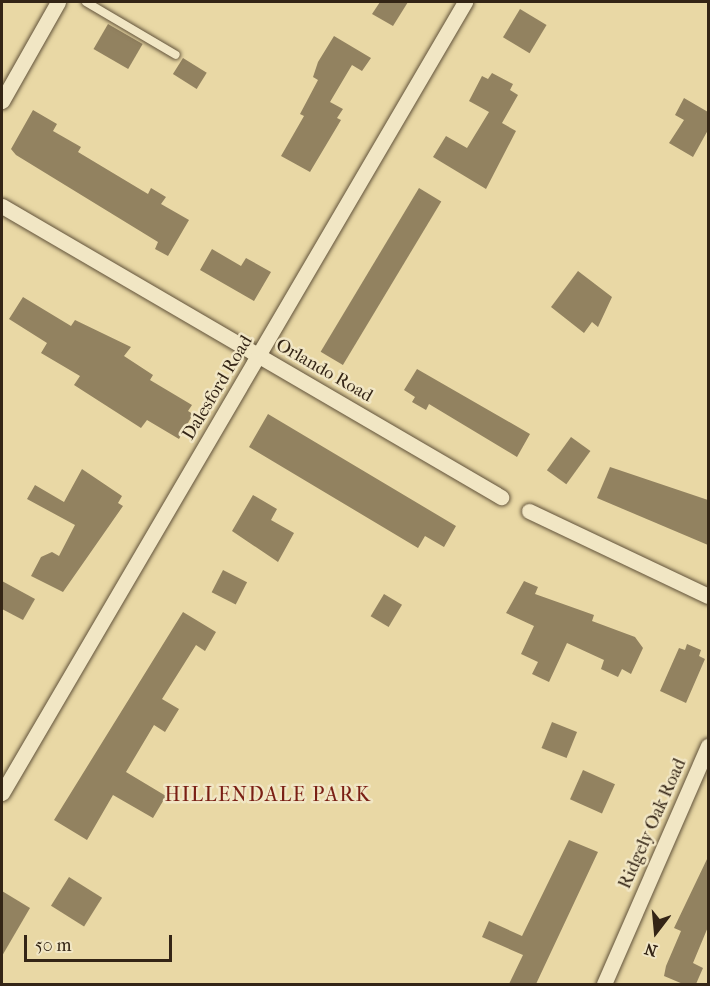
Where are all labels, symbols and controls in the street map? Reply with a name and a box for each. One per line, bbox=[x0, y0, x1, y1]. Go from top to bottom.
street label: Dalesford Road bbox=[178, 332, 258, 444]
street label: Orlando Road bbox=[272, 335, 376, 407]
street label: Ridgely Oak Road bbox=[615, 756, 691, 892]
district label: HILLENDALE PARK bbox=[164, 782, 372, 806]
north arrow bbox=[626, 902, 686, 962]
scale bar bbox=[27, 923, 176, 961]
text: 50 m bbox=[35, 935, 71, 956]
text: N bbox=[642, 939, 659, 961]

